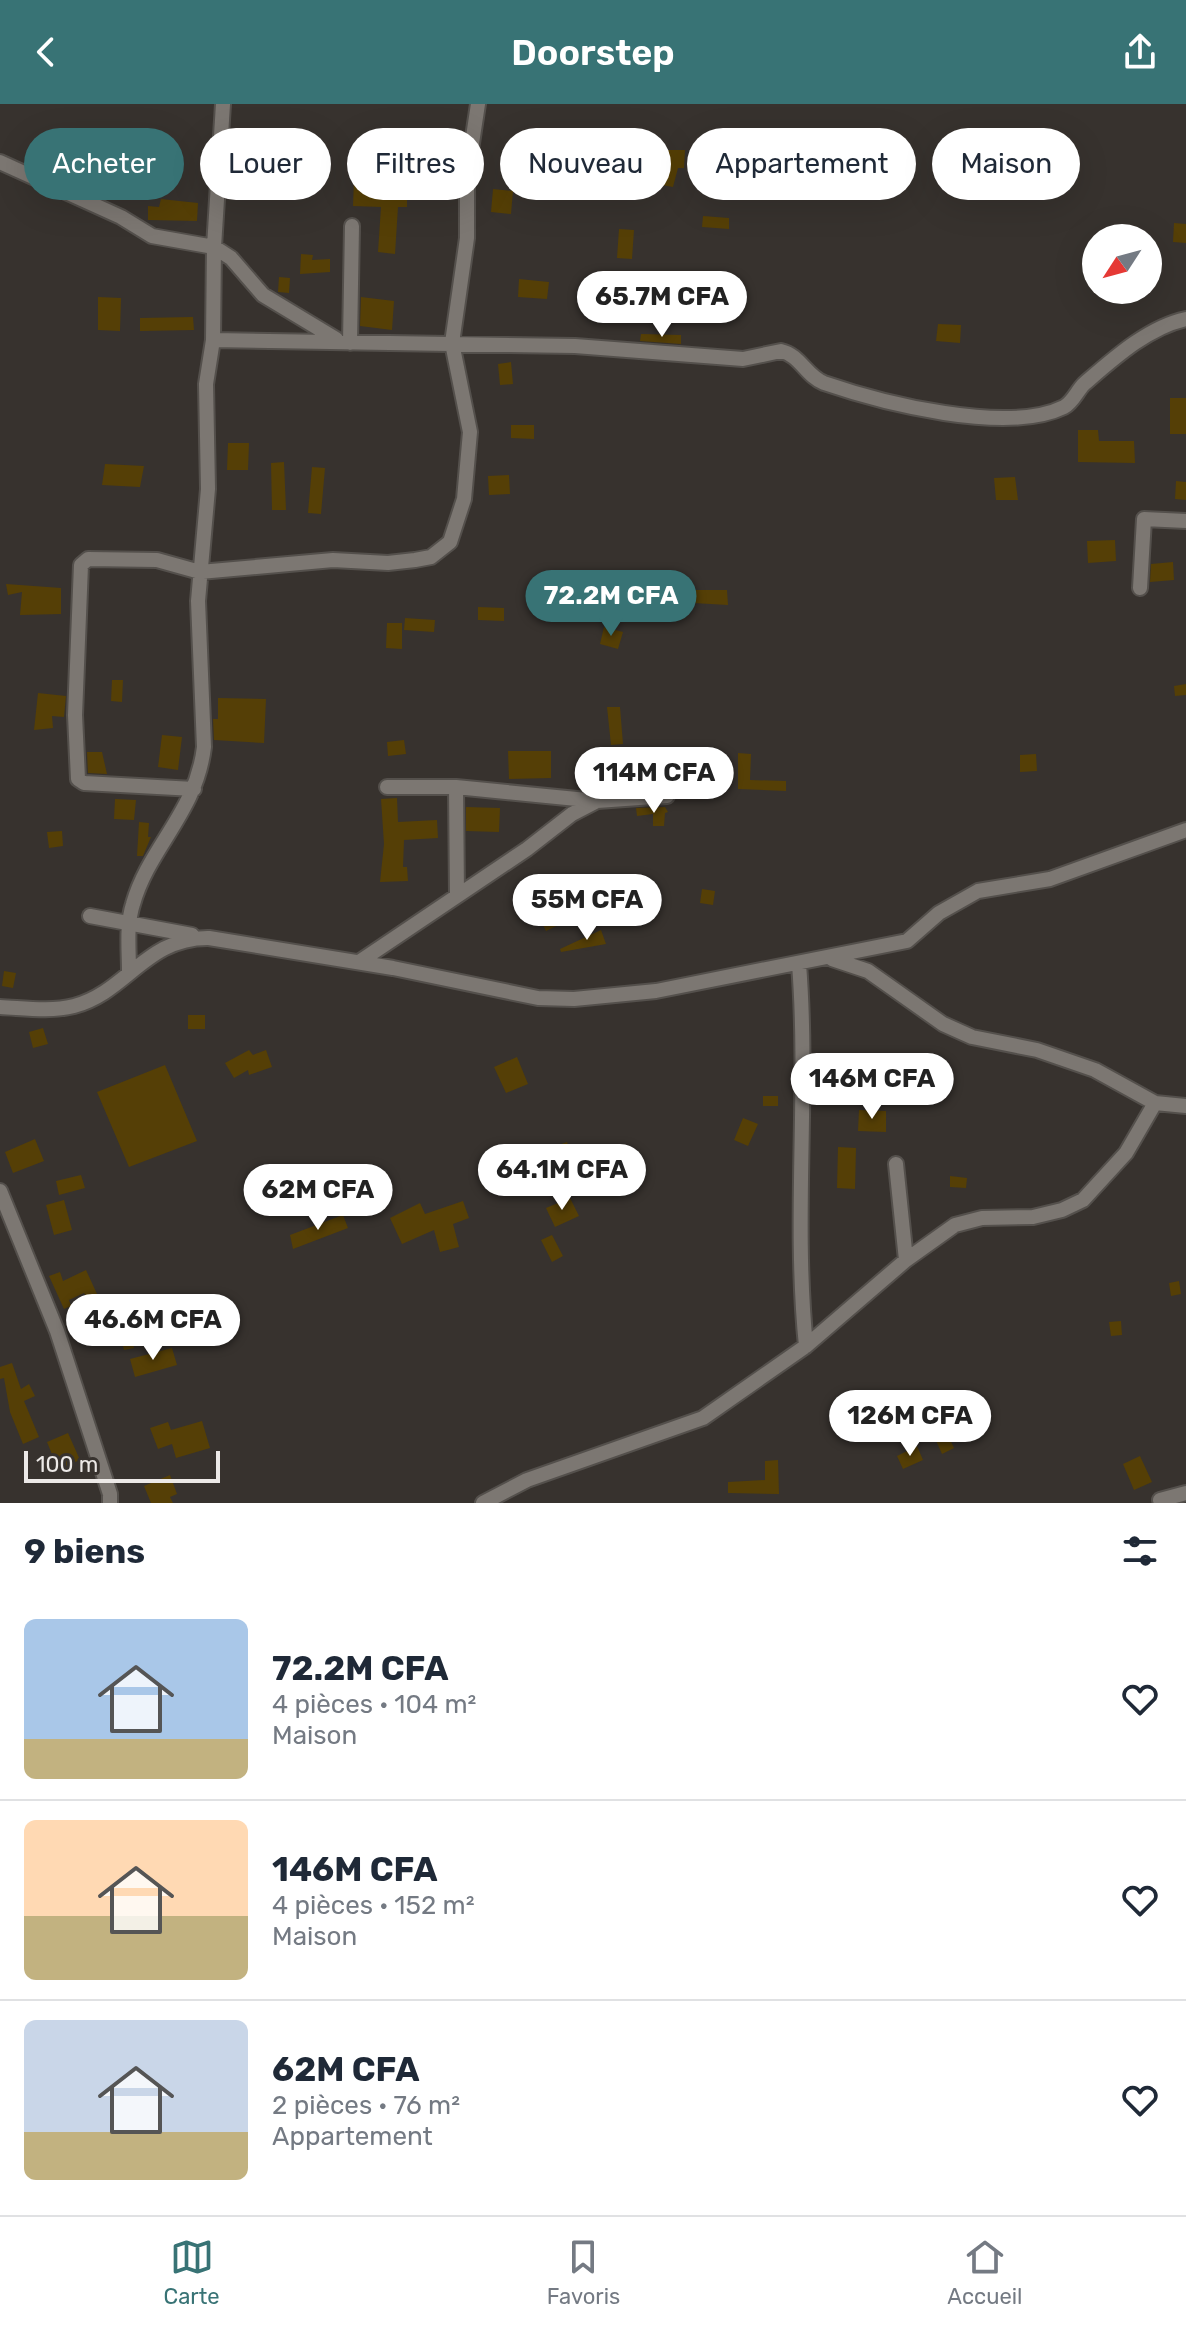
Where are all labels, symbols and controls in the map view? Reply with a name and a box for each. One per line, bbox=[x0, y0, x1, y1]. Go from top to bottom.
icon: back bbox=[24, 30, 68, 74]
icon: share bbox=[1118, 30, 1162, 74]
text: Doorstep bbox=[511, 31, 675, 74]
chip: Acheter bbox=[24, 128, 184, 200]
chip: Louer bbox=[200, 128, 331, 200]
chip: Filtres bbox=[347, 128, 484, 200]
chip: Nouveau bbox=[500, 128, 671, 200]
chip: Appartement bbox=[687, 128, 916, 200]
chip: Maison bbox=[932, 128, 1080, 200]
north arrow bbox=[1082, 224, 1162, 304]
map controls bbox=[1082, 224, 1162, 304]
pin: 65.7M CFA bbox=[570, 271, 754, 339]
text: 65.7M CFA bbox=[595, 281, 729, 312]
pin: 72.2M CFA bbox=[519, 570, 703, 638]
text: 72.2M CFA bbox=[543, 580, 679, 611]
pin: 114M CFA bbox=[571, 747, 737, 815]
text: 114M CFA bbox=[593, 757, 715, 788]
pin: 55M CFA bbox=[513, 874, 661, 942]
text: 55M CFA bbox=[531, 884, 643, 915]
pin: 146M CFA bbox=[789, 1053, 955, 1121]
text: 146M CFA bbox=[809, 1063, 935, 1094]
pin: 64.1M CFA bbox=[470, 1144, 654, 1212]
text: 64.1M CFA bbox=[496, 1154, 628, 1185]
pin: 62M CFA bbox=[244, 1164, 392, 1232]
text: 62M CFA bbox=[262, 1174, 374, 1205]
pin: 46.6M CFA bbox=[61, 1294, 245, 1362]
text: 46.6M CFA bbox=[84, 1304, 222, 1335]
pin: 126M CFA bbox=[827, 1390, 993, 1458]
text: 126M CFA bbox=[847, 1400, 973, 1431]
scale bar bbox=[24, 1447, 220, 1483]
text: 100 m bbox=[36, 1451, 98, 1478]
icon: filters bbox=[1118, 1529, 1162, 1573]
text: 9 biens bbox=[24, 1531, 145, 1572]
text: 72.2M CFA bbox=[272, 1648, 449, 1689]
icon: home bbox=[88, 1651, 184, 1747]
icon: heart bbox=[1118, 1677, 1162, 1721]
text: 4 pièces · 104 m² bbox=[272, 1689, 477, 1720]
text: Maison bbox=[272, 1720, 357, 1751]
text: 146M CFA bbox=[272, 1849, 438, 1890]
icon: home bbox=[88, 1852, 184, 1948]
icon: heart bbox=[1118, 1878, 1162, 1922]
text: 4 pièces · 152 m² bbox=[272, 1890, 475, 1921]
text: Maison bbox=[272, 1921, 357, 1952]
text: 62M CFA bbox=[272, 2049, 420, 2090]
icon: home bbox=[88, 2052, 184, 2148]
icon: heart bbox=[1118, 2078, 1162, 2122]
text: 2 pièces · 76 m² bbox=[272, 2090, 460, 2121]
text: Appartement bbox=[272, 2121, 433, 2152]
tab: Carte bbox=[164, 2235, 220, 2310]
tab: Favoris bbox=[547, 2235, 620, 2310]
tab: Accueil bbox=[947, 2235, 1022, 2310]

